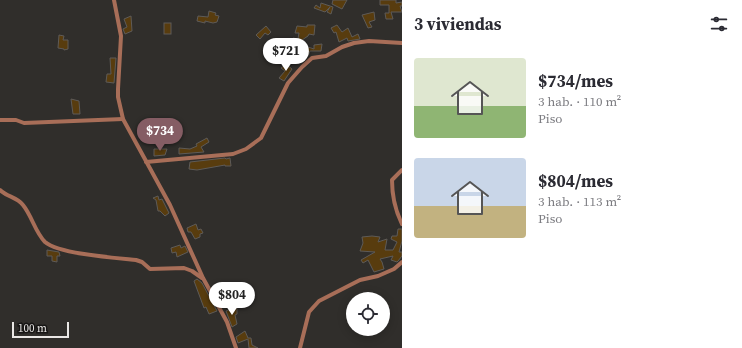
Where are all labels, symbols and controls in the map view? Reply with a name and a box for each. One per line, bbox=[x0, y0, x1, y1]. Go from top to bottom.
text: 3 viviendas bbox=[414, 12, 501, 36]
icon: filters bbox=[708, 13, 730, 35]
pin: $721 bbox=[262, 38, 310, 72]
text: $721 bbox=[272, 42, 300, 59]
text: $734/mes bbox=[538, 69, 613, 93]
icon: home bbox=[446, 74, 494, 122]
text: 3 hab. · 110 m² bbox=[538, 93, 621, 110]
text: Piso bbox=[538, 110, 562, 127]
pin: $734 bbox=[136, 118, 184, 152]
text: $734 bbox=[146, 122, 174, 139]
text: $804/mes bbox=[538, 169, 613, 193]
icon: home bbox=[446, 174, 494, 222]
text: 3 hab. · 113 m² bbox=[538, 193, 621, 210]
text: Piso bbox=[538, 210, 562, 227]
pin: $804 bbox=[208, 282, 256, 316]
text: $804 bbox=[218, 286, 246, 303]
map controls bbox=[346, 292, 390, 336]
button: locate bbox=[346, 292, 390, 336]
scale bar bbox=[12, 320, 69, 339]
text: 100 m bbox=[18, 321, 47, 336]

